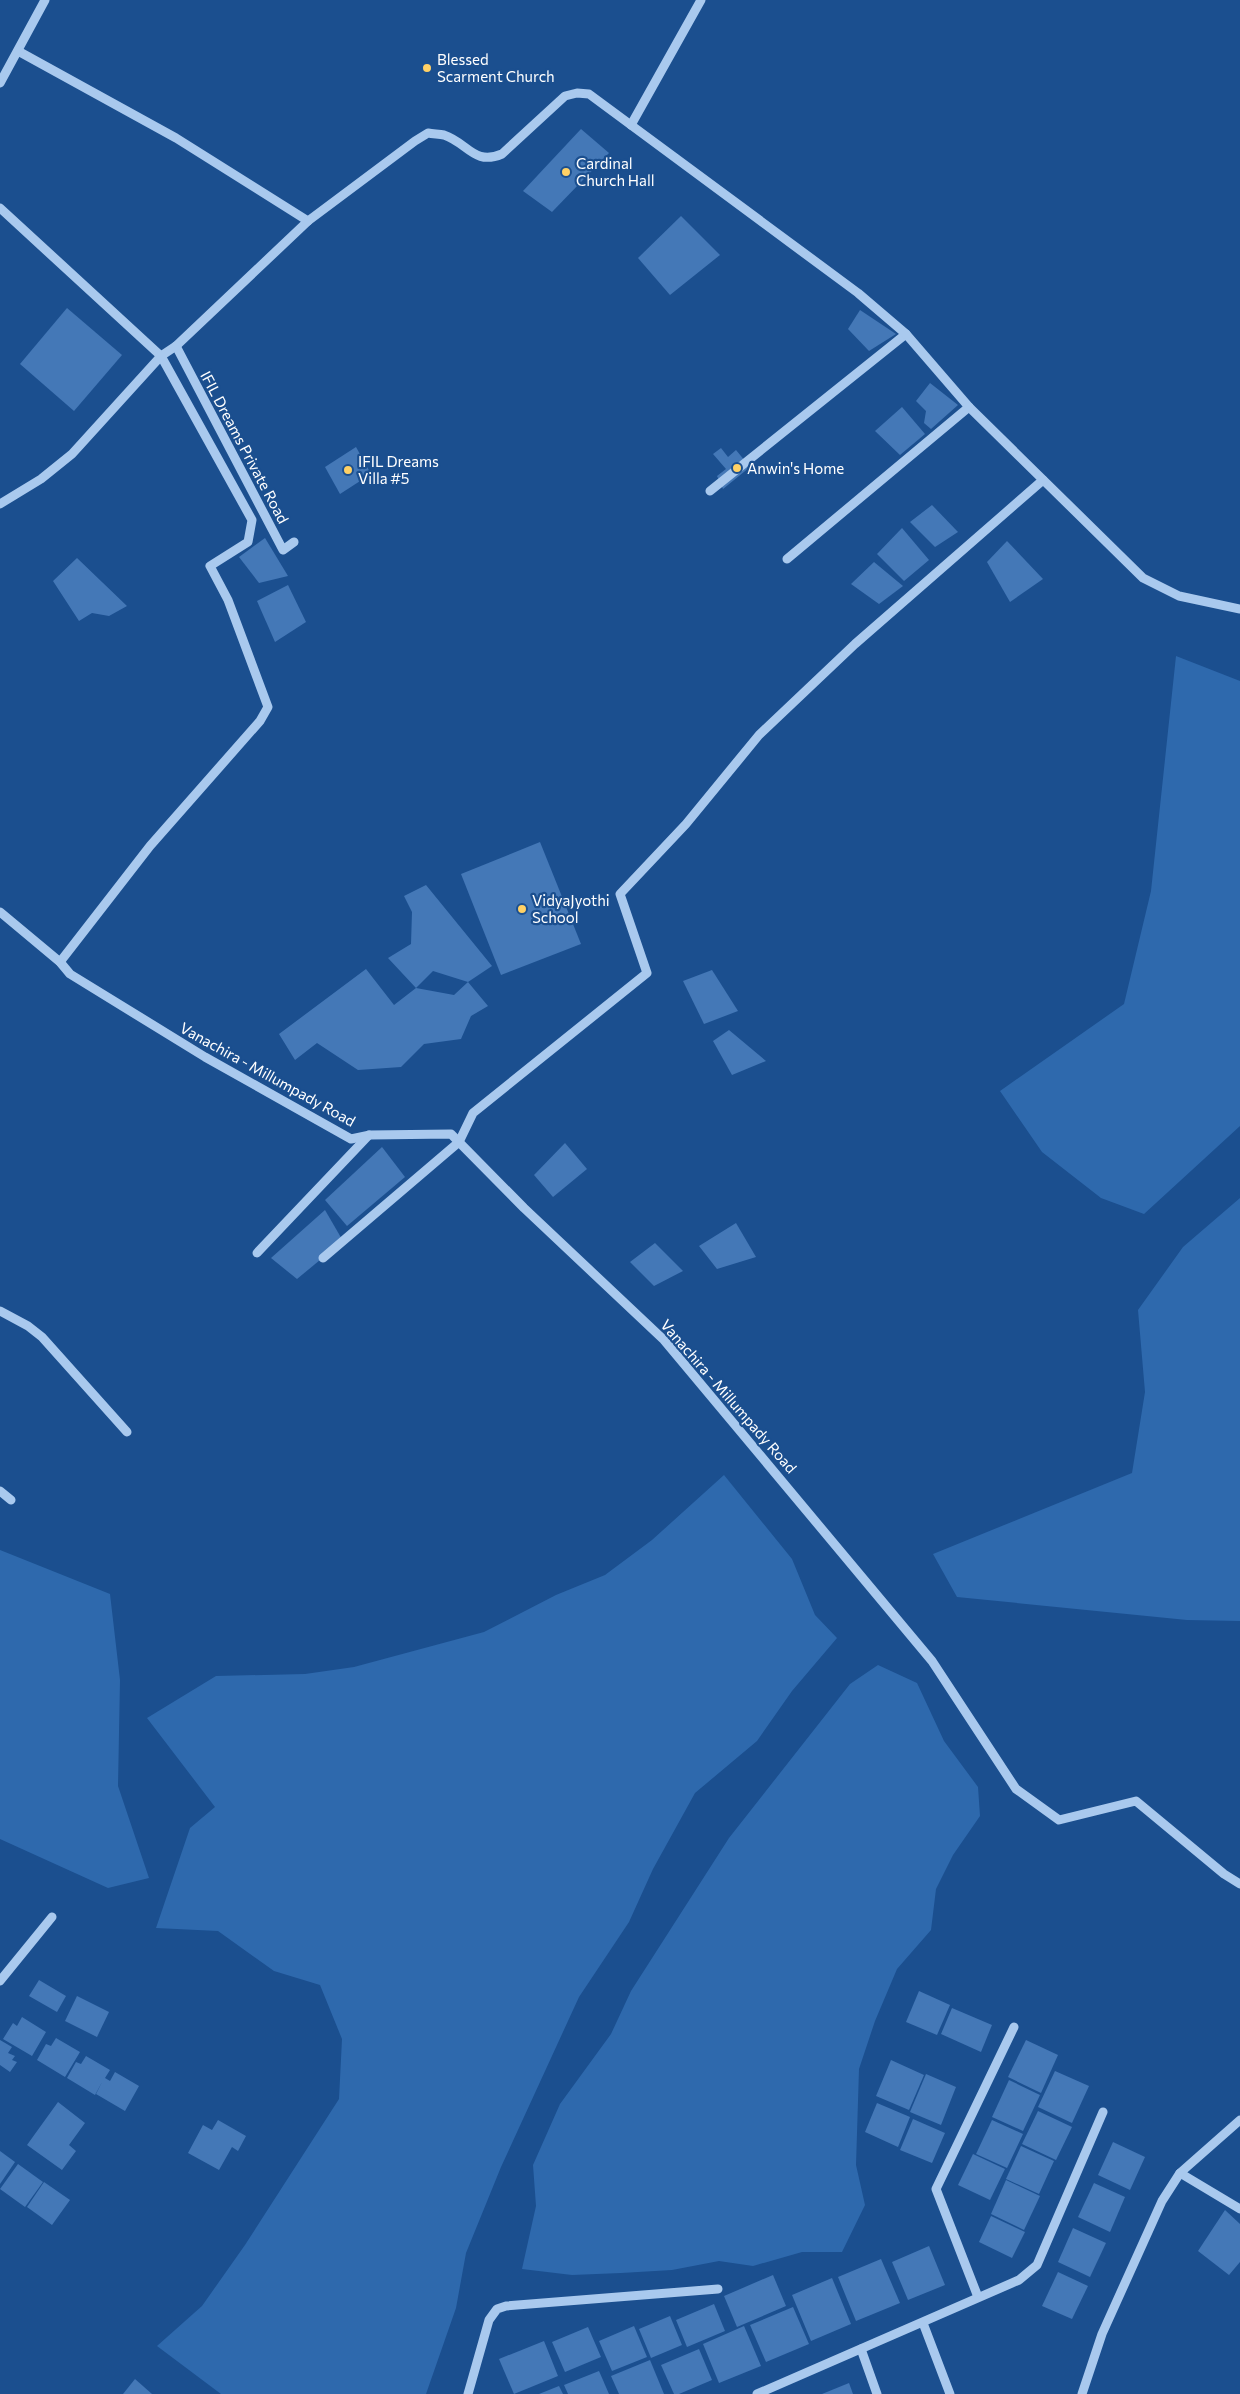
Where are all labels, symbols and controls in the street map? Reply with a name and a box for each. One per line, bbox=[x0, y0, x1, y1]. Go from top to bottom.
place label: Blessed Scarment Church bbox=[437, 50, 555, 85]
marker: Blessed Scarment Church bbox=[421, 62, 433, 74]
place label: Cardinal Church Hall bbox=[576, 154, 655, 189]
marker: Cardinal Church Hall bbox=[560, 166, 572, 178]
street label: IFIL Dreams Private Road bbox=[197, 368, 293, 526]
place label: IFIL Dreams Villa #5 bbox=[358, 452, 439, 487]
place label: Anwin's Home bbox=[747, 459, 844, 477]
marker: Anwin's Home bbox=[731, 462, 743, 474]
marker: IFIL Dreams Villa #5 bbox=[342, 464, 354, 476]
place label: VidyaJyothi School bbox=[532, 891, 610, 926]
marker: VidyaJyothi School bbox=[516, 903, 528, 915]
street label: Vanachira - Millumpady Road bbox=[177, 1018, 359, 1130]
street label: Vanachira - Millumpady Road bbox=[657, 1315, 801, 1477]

